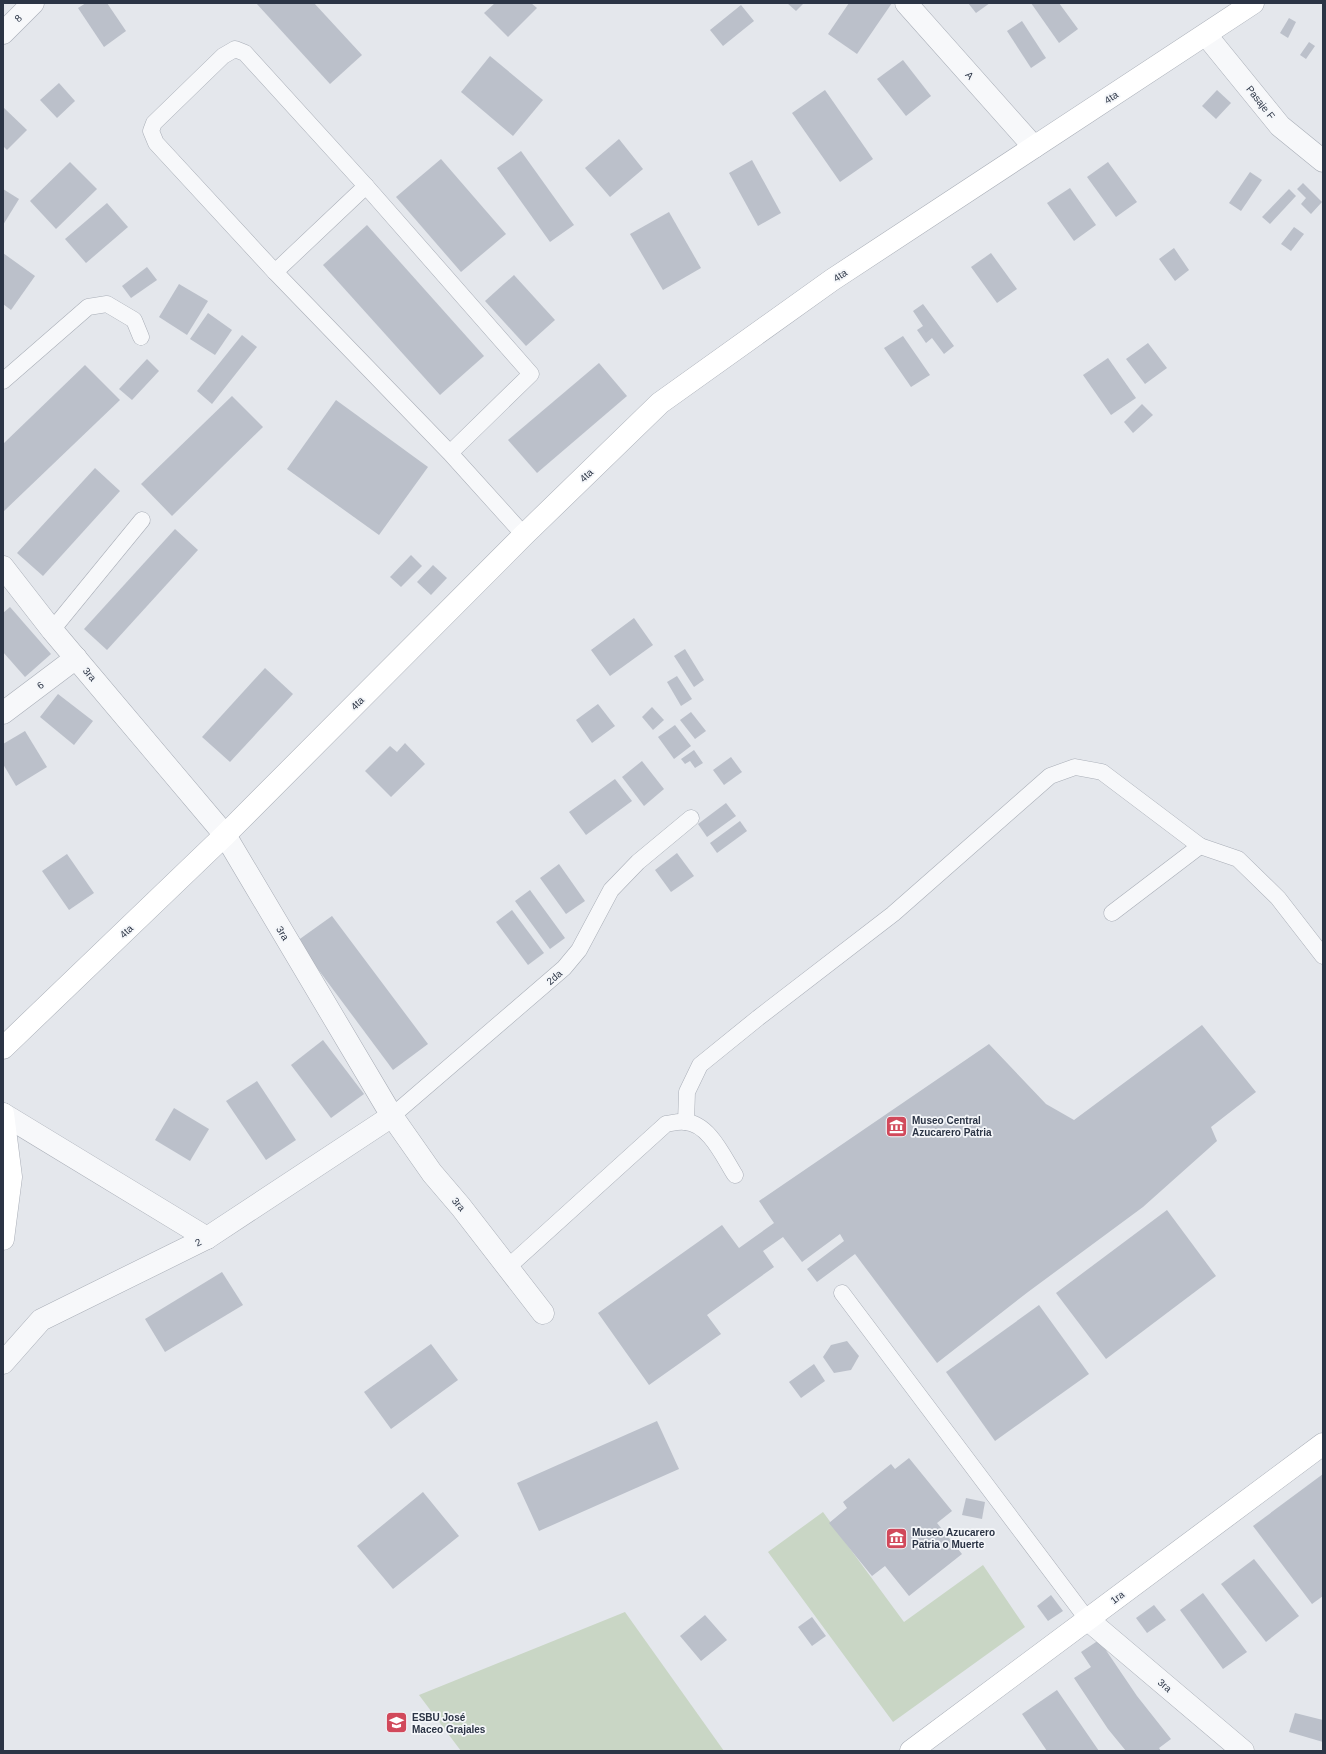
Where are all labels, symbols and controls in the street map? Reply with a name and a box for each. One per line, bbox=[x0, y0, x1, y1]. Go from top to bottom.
street label: 8 bbox=[12, 12, 25, 24]
street label: A bbox=[963, 69, 976, 82]
street label: Pasaje F bbox=[1244, 83, 1277, 121]
street label: 4ta bbox=[1102, 89, 1120, 106]
street label: 4ta bbox=[831, 267, 849, 284]
street label: 4ta bbox=[578, 466, 595, 484]
street label: 3ra bbox=[81, 665, 99, 684]
street label: 6 bbox=[35, 679, 46, 691]
street label: 4ta bbox=[349, 694, 366, 712]
street label: 4ta bbox=[118, 922, 135, 940]
street label: 3ra bbox=[274, 924, 291, 943]
street label: 2da bbox=[544, 967, 565, 987]
museum icon: Museo Central Azucarero Patria bbox=[884, 1113, 910, 1139]
place label: Museo Central Azucarero Patria bbox=[912, 1115, 992, 1138]
street label: 3ra bbox=[450, 1195, 468, 1214]
street label: 2 bbox=[193, 1236, 204, 1249]
museum icon: Museo Azucarero Patria o Muerte bbox=[883, 1525, 909, 1551]
place label: Museo Azucarero Patria o Muerte bbox=[912, 1527, 995, 1550]
street label: 1ra bbox=[1108, 1588, 1127, 1606]
street label: 3ra bbox=[1156, 1677, 1174, 1695]
school or university icon: ESBU José Maceo Grajales bbox=[383, 1710, 409, 1736]
place label: ESBU José Maceo Grajales bbox=[412, 1712, 486, 1735]

